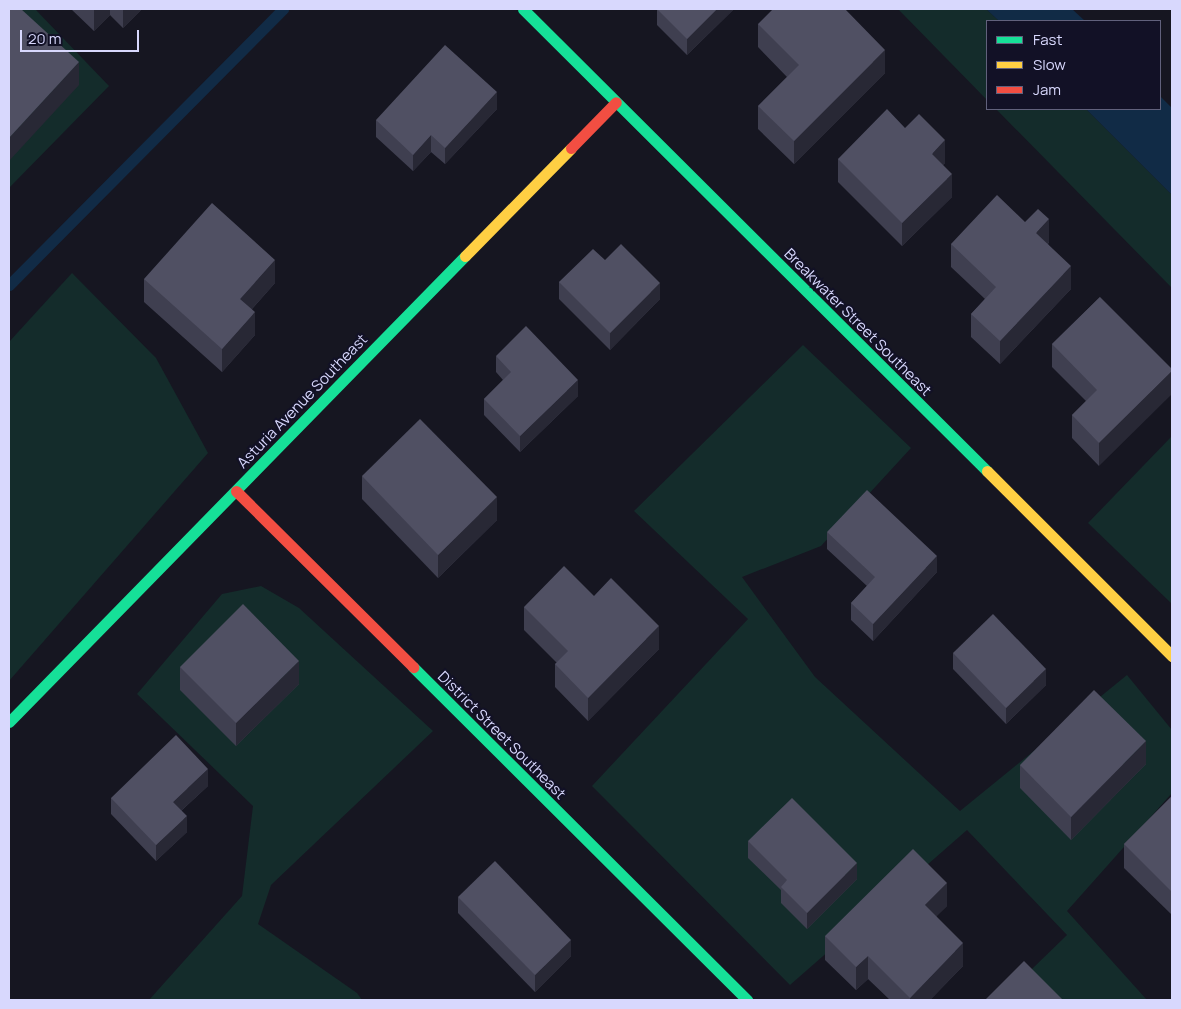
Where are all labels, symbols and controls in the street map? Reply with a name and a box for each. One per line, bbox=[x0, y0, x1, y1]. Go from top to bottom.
scale bar bbox=[22, 20, 141, 52]
legend bbox=[986, 20, 1161, 110]
text: 20 m bbox=[28, 28, 61, 49]
text: Fast bbox=[1033, 29, 1062, 50]
text: Slow bbox=[1033, 54, 1066, 75]
text: Jam bbox=[1033, 79, 1061, 100]
street label: Breakwater Street Southeast bbox=[781, 245, 935, 399]
street label: Asturia Avenue Southeast bbox=[233, 330, 371, 472]
street label: District Street Southeast bbox=[434, 667, 570, 803]

